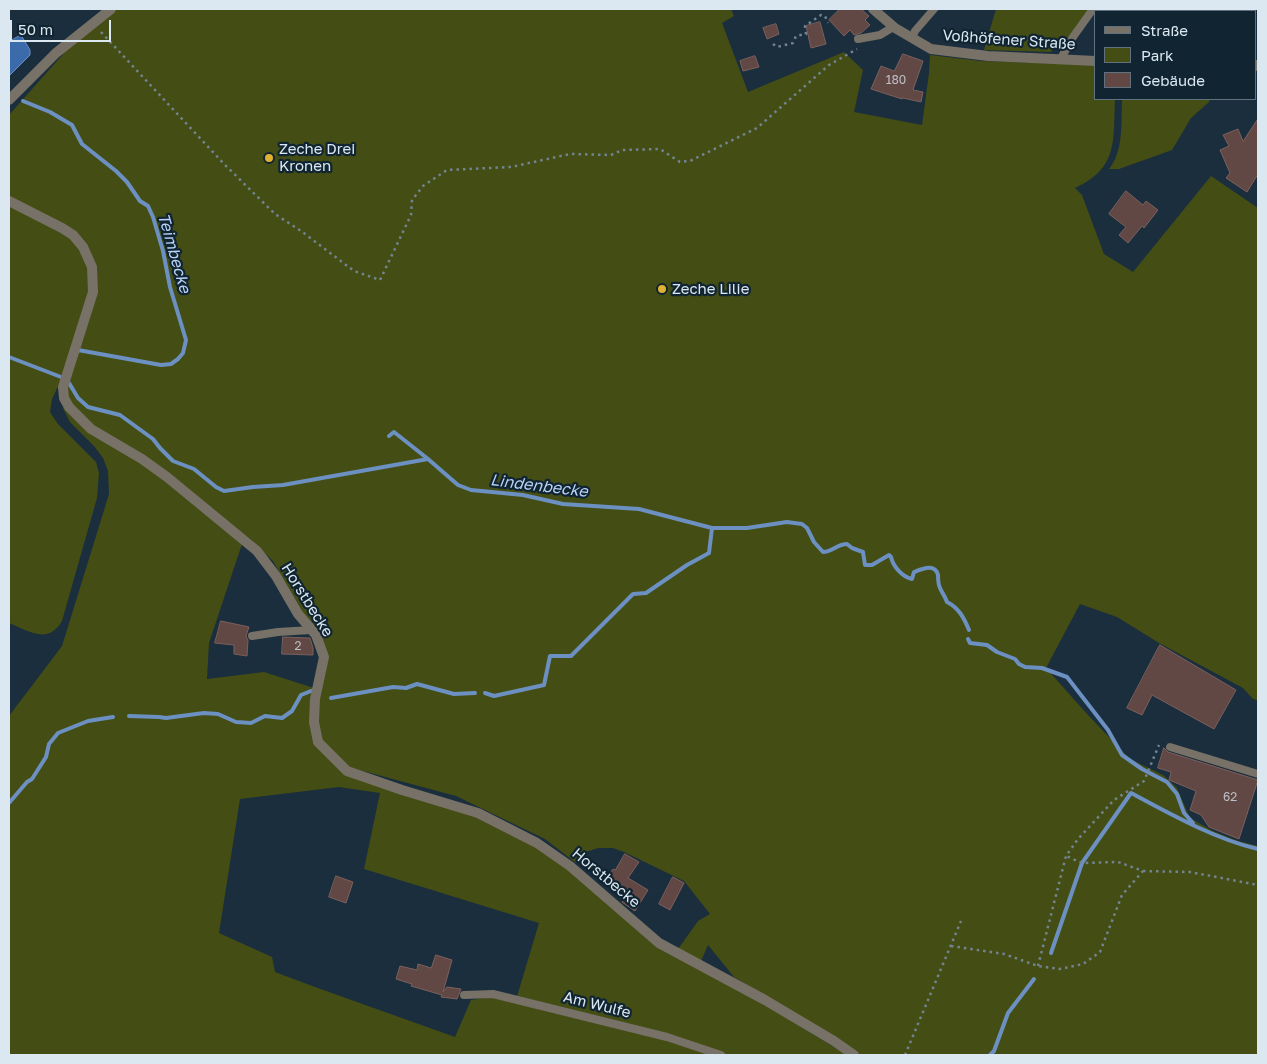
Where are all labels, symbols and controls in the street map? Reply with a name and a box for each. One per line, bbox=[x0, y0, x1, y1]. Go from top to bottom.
scale bar bbox=[12, 10, 114, 42]
legend bbox=[1094, 10, 1257, 100]
text: 50 m bbox=[18, 20, 53, 38]
text: Straße bbox=[1141, 21, 1188, 39]
street label: Voßhöfener Straße bbox=[942, 26, 1076, 54]
text: Park bbox=[1141, 46, 1173, 64]
text: Gebäude bbox=[1141, 71, 1205, 89]
house number: 180 bbox=[886, 73, 906, 87]
place label: Zeche Drei Kronen bbox=[279, 140, 355, 175]
marker: Zeche Drei Kronen bbox=[263, 152, 275, 164]
water label: Teimbecke bbox=[153, 211, 195, 295]
place label: Zeche Lilie bbox=[672, 280, 749, 298]
marker: Zeche Lilie bbox=[656, 283, 668, 295]
water label: Lindenbecke bbox=[489, 470, 589, 502]
street label: Horstbecke bbox=[277, 560, 337, 640]
house number: 2 bbox=[295, 639, 301, 653]
house number: 62 bbox=[1223, 790, 1237, 804]
street label: Horstbecke bbox=[568, 844, 644, 912]
street label: Am Wulfe bbox=[561, 988, 633, 1022]

